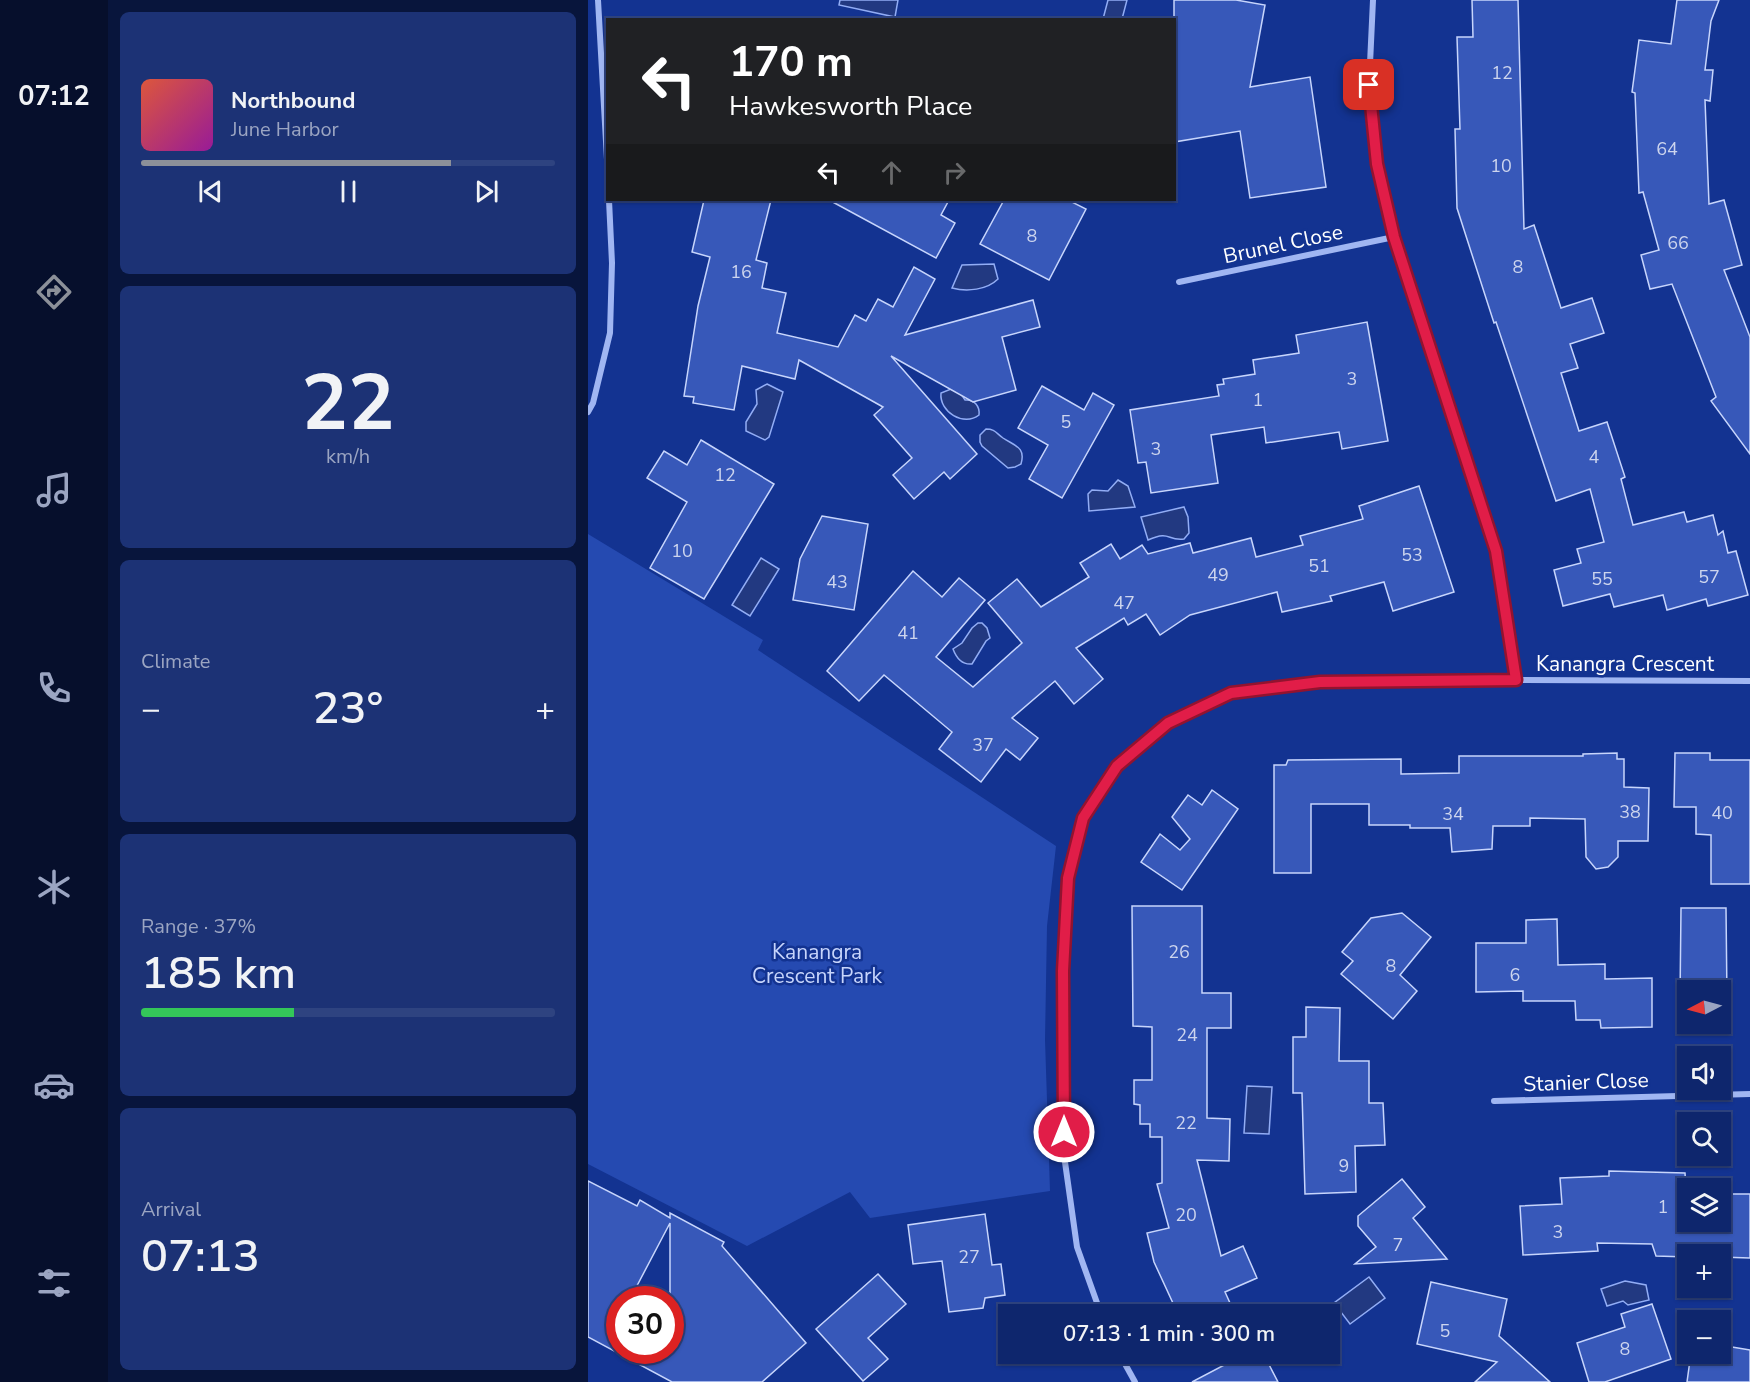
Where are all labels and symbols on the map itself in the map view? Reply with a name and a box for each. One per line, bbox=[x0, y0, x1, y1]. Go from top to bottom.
pin bbox=[1343, 59, 1394, 110]
house number: 12 bbox=[1491, 61, 1513, 85]
house number: 64 bbox=[1656, 137, 1678, 161]
house number: 10 bbox=[1490, 154, 1512, 178]
street label: Brunel Close bbox=[1221, 218, 1345, 270]
house number: 8 bbox=[1027, 224, 1037, 248]
house number: 66 bbox=[1667, 231, 1689, 255]
house number: 8 bbox=[1513, 255, 1523, 279]
house number: 16 bbox=[730, 260, 752, 284]
house number: 3 bbox=[1347, 367, 1357, 391]
house number: 1 bbox=[1253, 388, 1263, 412]
house number: 5 bbox=[1061, 410, 1071, 434]
house number: 3 bbox=[1151, 437, 1161, 461]
house number: 4 bbox=[1589, 445, 1600, 469]
house number: 12 bbox=[714, 463, 736, 487]
house number: 10 bbox=[671, 539, 693, 563]
house number: 53 bbox=[1401, 543, 1423, 567]
house number: 51 bbox=[1308, 554, 1330, 578]
house number: 49 bbox=[1207, 563, 1229, 587]
house number: 57 bbox=[1698, 565, 1720, 589]
house number: 55 bbox=[1591, 567, 1613, 591]
house number: 43 bbox=[826, 570, 848, 594]
house number: 47 bbox=[1113, 591, 1135, 615]
house number: 41 bbox=[897, 621, 919, 645]
street label: Kanangra Crescent bbox=[1536, 650, 1715, 678]
house number: 37 bbox=[972, 733, 994, 757]
house number: 38 bbox=[1619, 800, 1641, 824]
house number: 40 bbox=[1711, 801, 1733, 825]
house number: 34 bbox=[1442, 802, 1464, 826]
park label: Kanangra Crescent Park bbox=[752, 938, 883, 990]
house number: 26 bbox=[1168, 940, 1190, 964]
house number: 8 bbox=[1386, 954, 1396, 978]
house number: 6 bbox=[1510, 963, 1520, 987]
north arrow bbox=[1677, 980, 1731, 1034]
house number: 24 bbox=[1176, 1023, 1198, 1047]
street label: Stanier Close bbox=[1523, 1066, 1649, 1098]
position arrow bbox=[1032, 1100, 1096, 1164]
house number: 22 bbox=[1175, 1111, 1197, 1135]
house number: 9 bbox=[1339, 1154, 1349, 1178]
house number: 1 bbox=[1658, 1195, 1668, 1219]
house number: 20 bbox=[1175, 1203, 1197, 1227]
house number: 3 bbox=[1553, 1220, 1563, 1244]
house number: 7 bbox=[1393, 1233, 1403, 1257]
house number: 27 bbox=[958, 1245, 980, 1269]
speed limit sign: 30 bbox=[606, 1286, 684, 1364]
house number: 5 bbox=[1440, 1319, 1450, 1343]
house number: 8 bbox=[1620, 1337, 1630, 1361]

